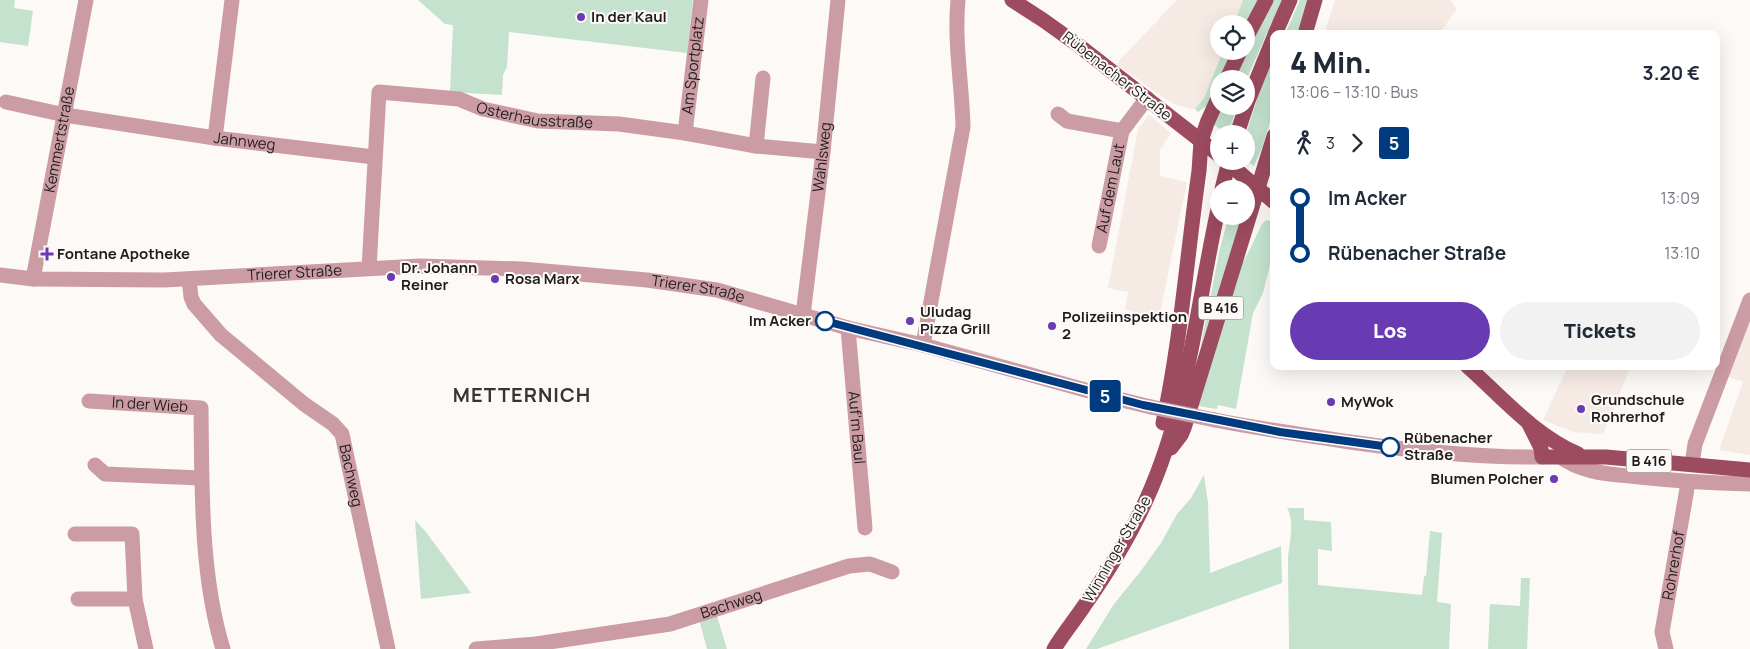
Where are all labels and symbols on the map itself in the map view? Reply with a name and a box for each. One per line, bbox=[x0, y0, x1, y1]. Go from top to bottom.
place label: In der Kaul bbox=[591, 6, 667, 27]
marker: In der Kaul bbox=[575, 11, 587, 23]
street label: Am Sportplatz bbox=[676, 15, 709, 116]
street label: Rübenacher Straße bbox=[1058, 26, 1177, 125]
street label: Kemmertstraße bbox=[39, 84, 79, 194]
street label: Osterhausstraße bbox=[473, 96, 594, 133]
street label: Wahlsweg bbox=[807, 121, 836, 193]
street label: Jahnweg bbox=[213, 127, 277, 155]
street label: Auf dem Laut bbox=[1091, 141, 1129, 235]
place label: Fontane Apotheke bbox=[57, 243, 190, 264]
marker: Fontane Apotheke bbox=[41, 248, 53, 260]
place label: Dr. Johann Reiner bbox=[401, 257, 477, 295]
street label: Trierer Straße bbox=[247, 259, 343, 285]
place label: Rosa Marx bbox=[505, 268, 580, 289]
street label: Trierer Straße bbox=[650, 270, 748, 308]
marker: Dr. Johann Reiner bbox=[385, 271, 397, 283]
marker: Rosa Marx bbox=[489, 273, 501, 285]
road number: B 416 bbox=[1198, 296, 1244, 320]
place label: Uludag Pizza Grill bbox=[920, 301, 991, 339]
place label: Polizeiinspektion 2 bbox=[1062, 306, 1187, 344]
place label: Im Acker bbox=[749, 310, 811, 331]
marker: Im Acker bbox=[815, 311, 835, 331]
marker: Uludag Pizza Grill bbox=[904, 315, 916, 327]
marker: Polizeiinspektion 2 bbox=[1046, 320, 1058, 332]
line badge: 5 bbox=[1089, 380, 1121, 412]
district label: METTERNICH bbox=[453, 381, 591, 408]
place label: Grundschule Rohrerhof bbox=[1591, 389, 1685, 427]
street label: Auf'm Baul bbox=[843, 390, 871, 465]
street label: In der Wieb bbox=[111, 391, 189, 417]
place label: MyWok bbox=[1341, 391, 1394, 412]
marker: MyWok bbox=[1325, 396, 1337, 408]
marker: Grundschule Rohrerhof bbox=[1575, 403, 1587, 415]
place label: Rübenacher Straße bbox=[1404, 427, 1492, 465]
marker: Rübenacher Straße bbox=[1380, 437, 1400, 457]
street label: Bachweg bbox=[334, 442, 368, 509]
road number: B 416 bbox=[1626, 450, 1672, 472]
place label: Blumen Polcher bbox=[1430, 468, 1544, 489]
marker: Blumen Polcher bbox=[1548, 473, 1560, 485]
street label: Winninger Straße bbox=[1077, 491, 1156, 606]
street label: Rohrerhof bbox=[1657, 529, 1690, 602]
street label: Bachweg bbox=[697, 584, 765, 624]

